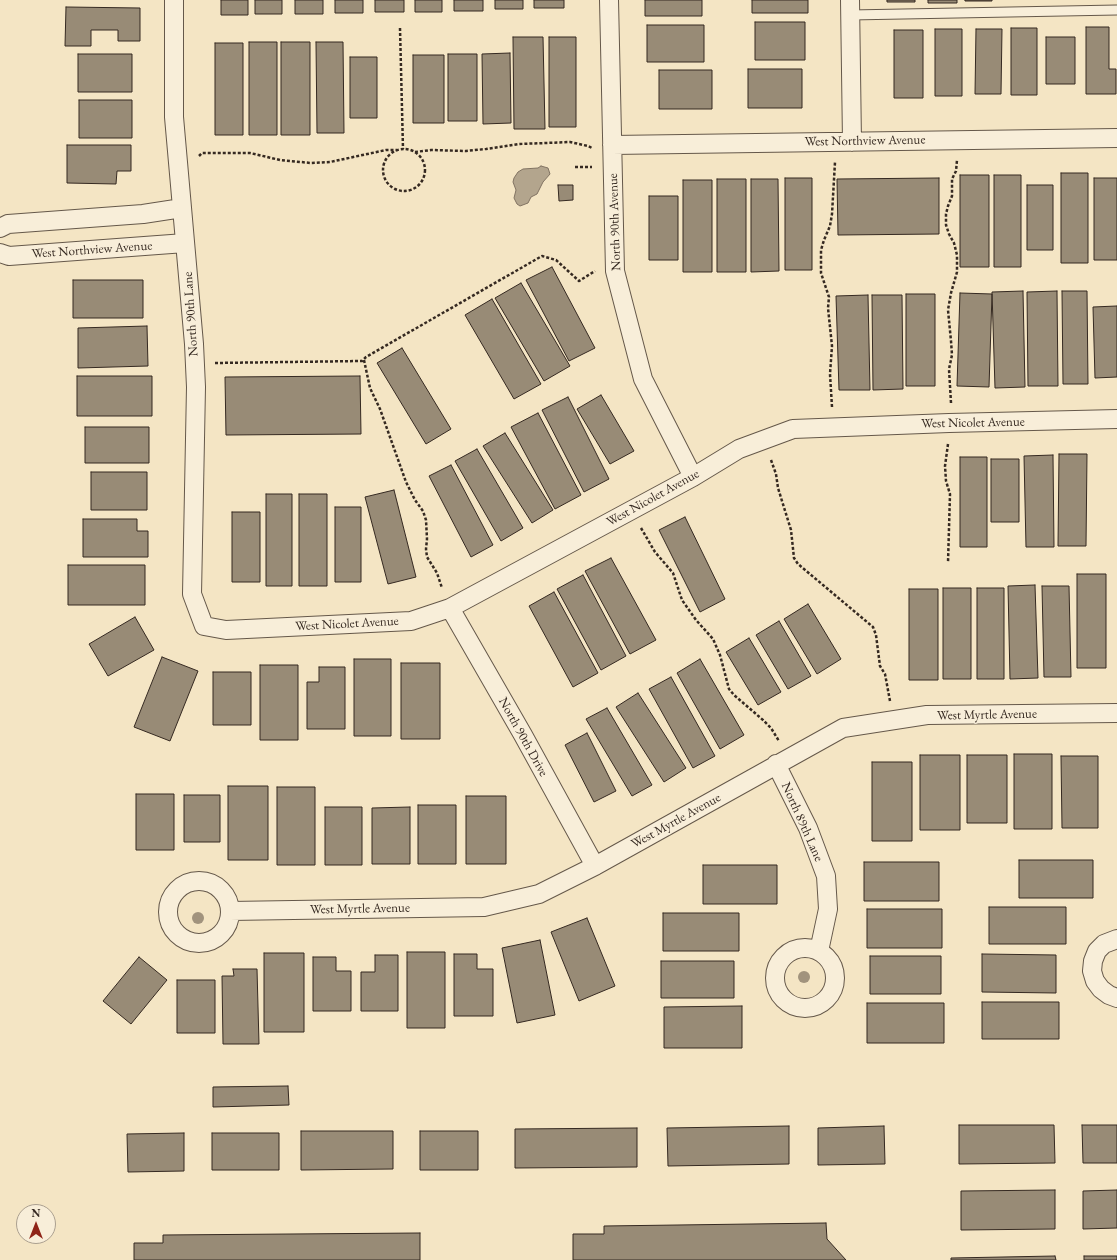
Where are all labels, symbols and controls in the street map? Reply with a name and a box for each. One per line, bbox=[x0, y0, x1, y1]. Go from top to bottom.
street label: West Northview Avenue bbox=[804, 132, 926, 150]
street label: North 90th Avenue bbox=[606, 173, 624, 271]
street label: West Northview Avenue bbox=[31, 238, 153, 262]
street label: North 90th Lane bbox=[180, 271, 202, 357]
street label: West Nicolet Avenue bbox=[921, 414, 1025, 432]
street label: West Nicolet Avenue bbox=[604, 466, 702, 530]
street label: West Nicolet Avenue bbox=[295, 614, 399, 634]
street label: North 90th Drive bbox=[495, 695, 551, 779]
street label: West Myrtle Avenue bbox=[937, 706, 1037, 724]
street label: North 89th Lane bbox=[778, 780, 826, 864]
street label: West Myrtle Avenue bbox=[629, 790, 723, 852]
street label: West Myrtle Avenue bbox=[310, 900, 410, 918]
north arrow bbox=[16, 1204, 56, 1244]
text: N bbox=[32, 1206, 40, 1220]

